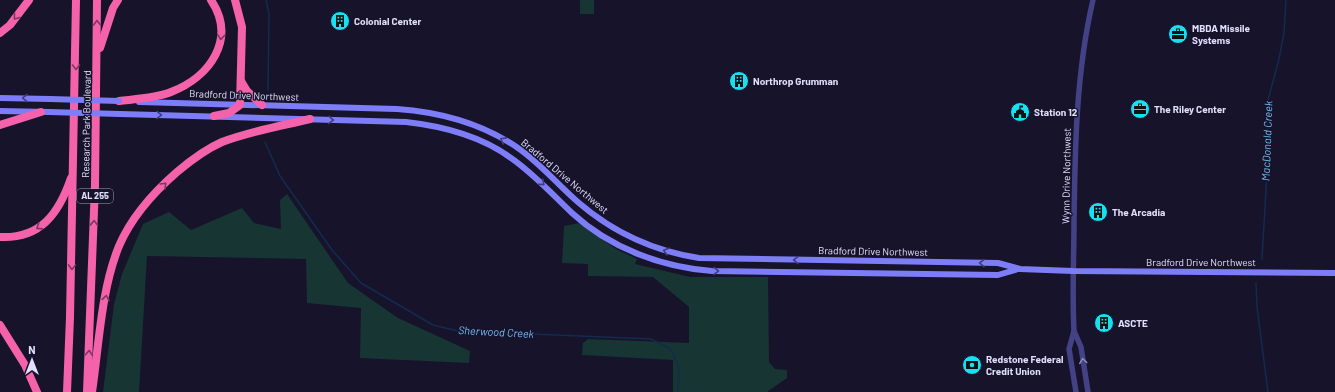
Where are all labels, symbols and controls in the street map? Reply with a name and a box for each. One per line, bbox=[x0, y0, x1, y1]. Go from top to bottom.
building icon: Colonial Center bbox=[329, 10, 351, 32]
one-way arrow bbox=[13, 13, 20, 20]
place label: Colonial Center bbox=[354, 15, 422, 27]
one-way arrow bbox=[93, 20, 101, 26]
place label: MBDA Missile Systems bbox=[1192, 22, 1251, 46]
office icon: MBDA Missile Systems bbox=[1167, 23, 1189, 45]
one-way arrow bbox=[216, 33, 225, 40]
one-way arrow bbox=[72, 64, 80, 70]
street label: Research Park Boulevard bbox=[79, 70, 93, 178]
building icon: Northrop Grumman bbox=[728, 70, 750, 92]
place label: Northrop Grumman bbox=[753, 75, 838, 87]
street label: Bradford Drive Northwest bbox=[189, 87, 300, 103]
one-way arrow bbox=[22, 94, 28, 102]
office icon: The Riley Center bbox=[1129, 98, 1151, 120]
water label: MacDonald Creek bbox=[1259, 100, 1274, 181]
public building icon: Station 12 bbox=[1009, 101, 1031, 123]
place label: The Riley Center bbox=[1154, 103, 1226, 115]
place label: Station 12 bbox=[1034, 106, 1078, 118]
one-way arrow bbox=[156, 110, 162, 119]
one-way arrow bbox=[328, 115, 334, 124]
street label: Wynn Drive Northwest bbox=[1059, 128, 1073, 224]
street label: Bradford Drive Northwest bbox=[519, 136, 611, 216]
one-way arrow bbox=[500, 137, 507, 144]
one-way arrow bbox=[538, 179, 545, 186]
one-way arrow bbox=[159, 182, 166, 189]
road number: AL 255 bbox=[77, 189, 113, 203]
building icon: The Arcadia bbox=[1087, 201, 1109, 223]
place label: The Arcadia bbox=[1112, 206, 1165, 218]
one-way arrow bbox=[90, 220, 98, 226]
one-way arrow bbox=[36, 223, 43, 230]
street label: Bradford Drive Northwest bbox=[818, 244, 928, 258]
one-way arrow bbox=[663, 247, 670, 256]
one-way arrow bbox=[793, 256, 799, 265]
street label: Bradford Drive Northwest bbox=[1146, 256, 1256, 268]
one-way arrow bbox=[979, 259, 985, 267]
one-way arrow bbox=[67, 264, 76, 270]
one-way arrow bbox=[713, 267, 719, 275]
one-way arrow bbox=[101, 295, 109, 301]
building icon: ASCTE bbox=[1093, 312, 1115, 334]
place label: ASCTE bbox=[1118, 317, 1148, 329]
water label: Sherwood Creek bbox=[458, 323, 535, 340]
north arrow bbox=[12, 340, 52, 380]
text: N bbox=[28, 343, 36, 356]
one-way arrow bbox=[85, 350, 93, 356]
place label: Redstone Federal Credit Union bbox=[986, 353, 1064, 377]
bank icon: Redstone Federal Credit Union bbox=[961, 354, 983, 376]
one-way arrow bbox=[1079, 358, 1088, 364]

